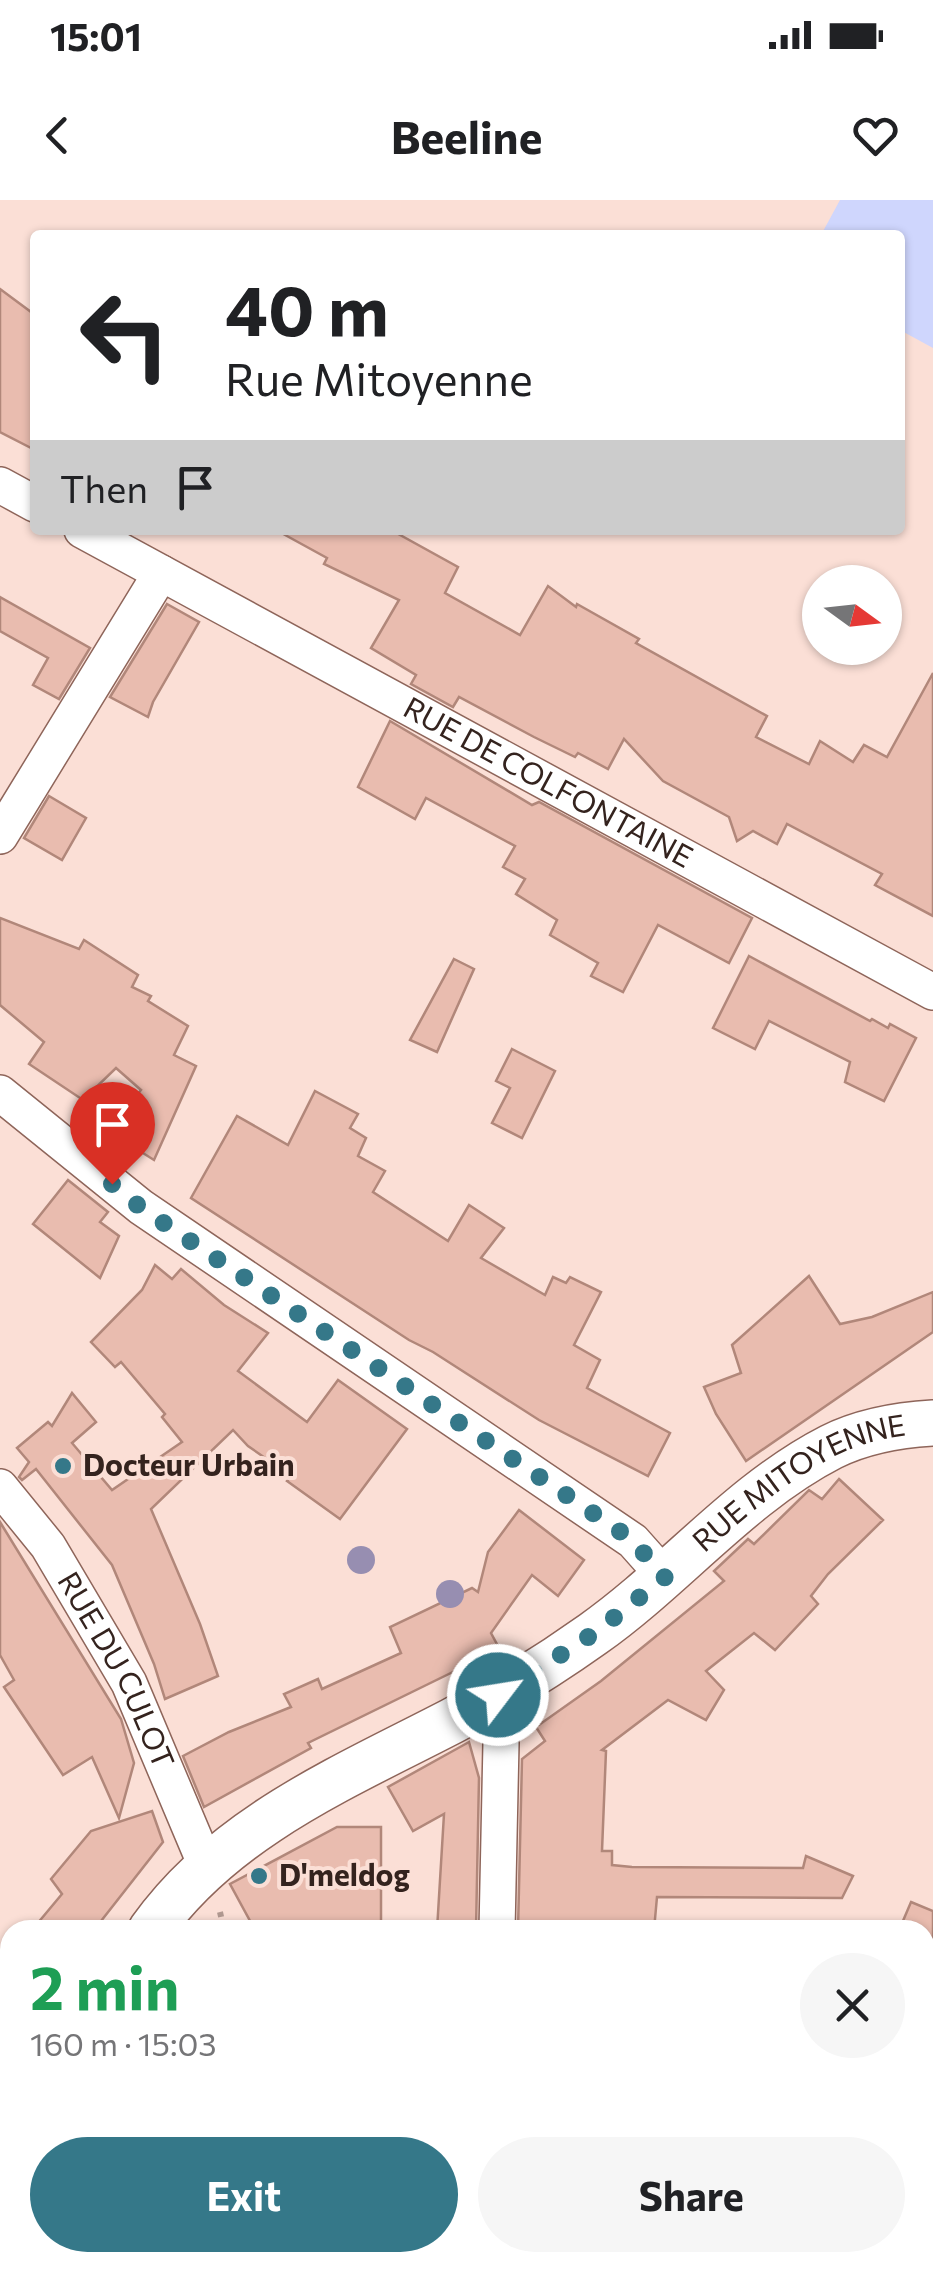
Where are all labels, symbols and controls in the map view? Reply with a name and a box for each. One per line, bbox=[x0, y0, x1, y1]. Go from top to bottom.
text: 15:01 bbox=[50, 12, 142, 59]
icon: back bbox=[30, 108, 85, 163]
text: Beeline bbox=[391, 108, 542, 163]
icon: heart bbox=[848, 108, 903, 163]
text: 40 m bbox=[225, 265, 389, 350]
icon: left bbox=[60, 270, 190, 400]
text: Rue Mitoyenne bbox=[225, 350, 533, 405]
icon: arrive bbox=[168, 460, 223, 515]
text: Then bbox=[60, 464, 148, 511]
north arrow bbox=[802, 565, 902, 665]
map controls bbox=[802, 565, 902, 665]
street label: RUE DE COLFONTAINE bbox=[398, 687, 700, 874]
pin bbox=[70, 1082, 155, 1185]
icon: arrive bbox=[85, 1097, 140, 1152]
street label: RUE MITOYENNE bbox=[684, 1405, 908, 1558]
place label: Docteur Urbain bbox=[83, 1445, 295, 1482]
marker: Docteur Urbain bbox=[52, 1455, 74, 1477]
street label: RUE DU CULOT bbox=[51, 1564, 184, 1773]
position arrow bbox=[446, 1643, 550, 1747]
place label: D'meldog bbox=[279, 1855, 410, 1892]
marker: D'meldog bbox=[248, 1865, 270, 1887]
text: 2 min bbox=[30, 1949, 179, 2022]
button: close bbox=[800, 1953, 905, 2058]
text: 160 m · 15:03 bbox=[30, 2023, 217, 2063]
button: Exit bbox=[30, 2137, 458, 2252]
button: Share bbox=[478, 2137, 905, 2252]

